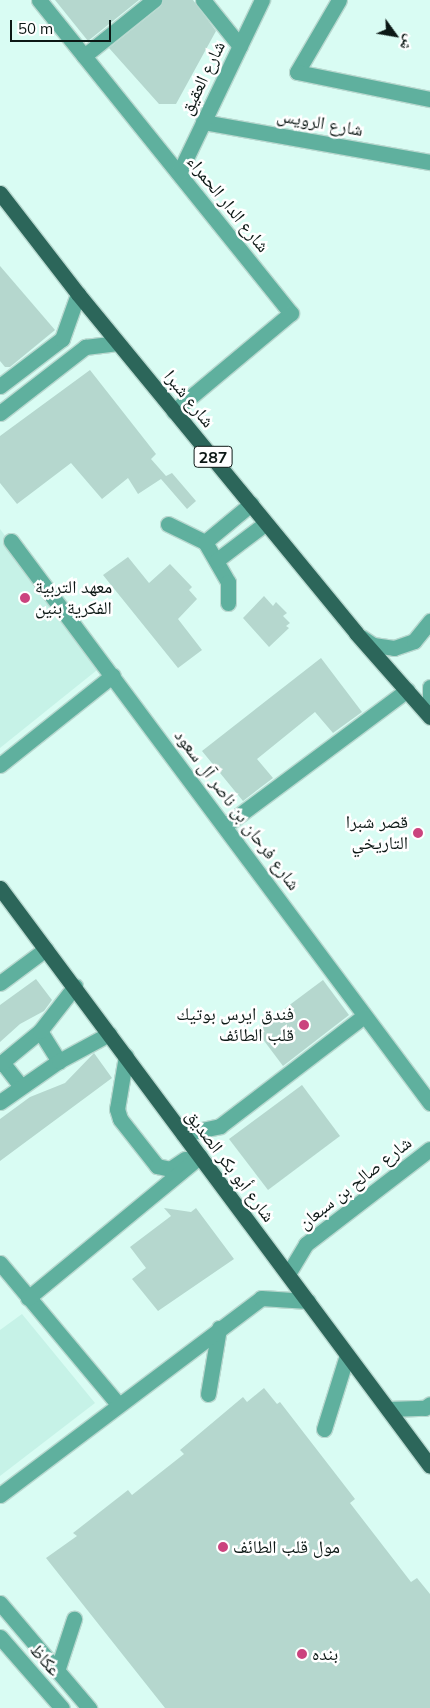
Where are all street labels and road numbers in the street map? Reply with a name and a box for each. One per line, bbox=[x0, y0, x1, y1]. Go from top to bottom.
street label: شارع العقيق bbox=[176, 38, 230, 118]
street label: شارع الرويس bbox=[275, 105, 365, 141]
street label: شارع الدار الحمراء bbox=[182, 151, 274, 257]
street label: شارع شبرا bbox=[159, 366, 219, 432]
road number: 287 bbox=[193, 444, 233, 471]
street label: شارع فرحان بن ناصر آل سعود bbox=[169, 725, 305, 895]
street label: شارع أبو بكر الصديق bbox=[181, 1106, 279, 1226]
street label: شارع صالح بن سبعان bbox=[294, 1132, 416, 1234]
street label: عكاظ bbox=[25, 1639, 65, 1681]

